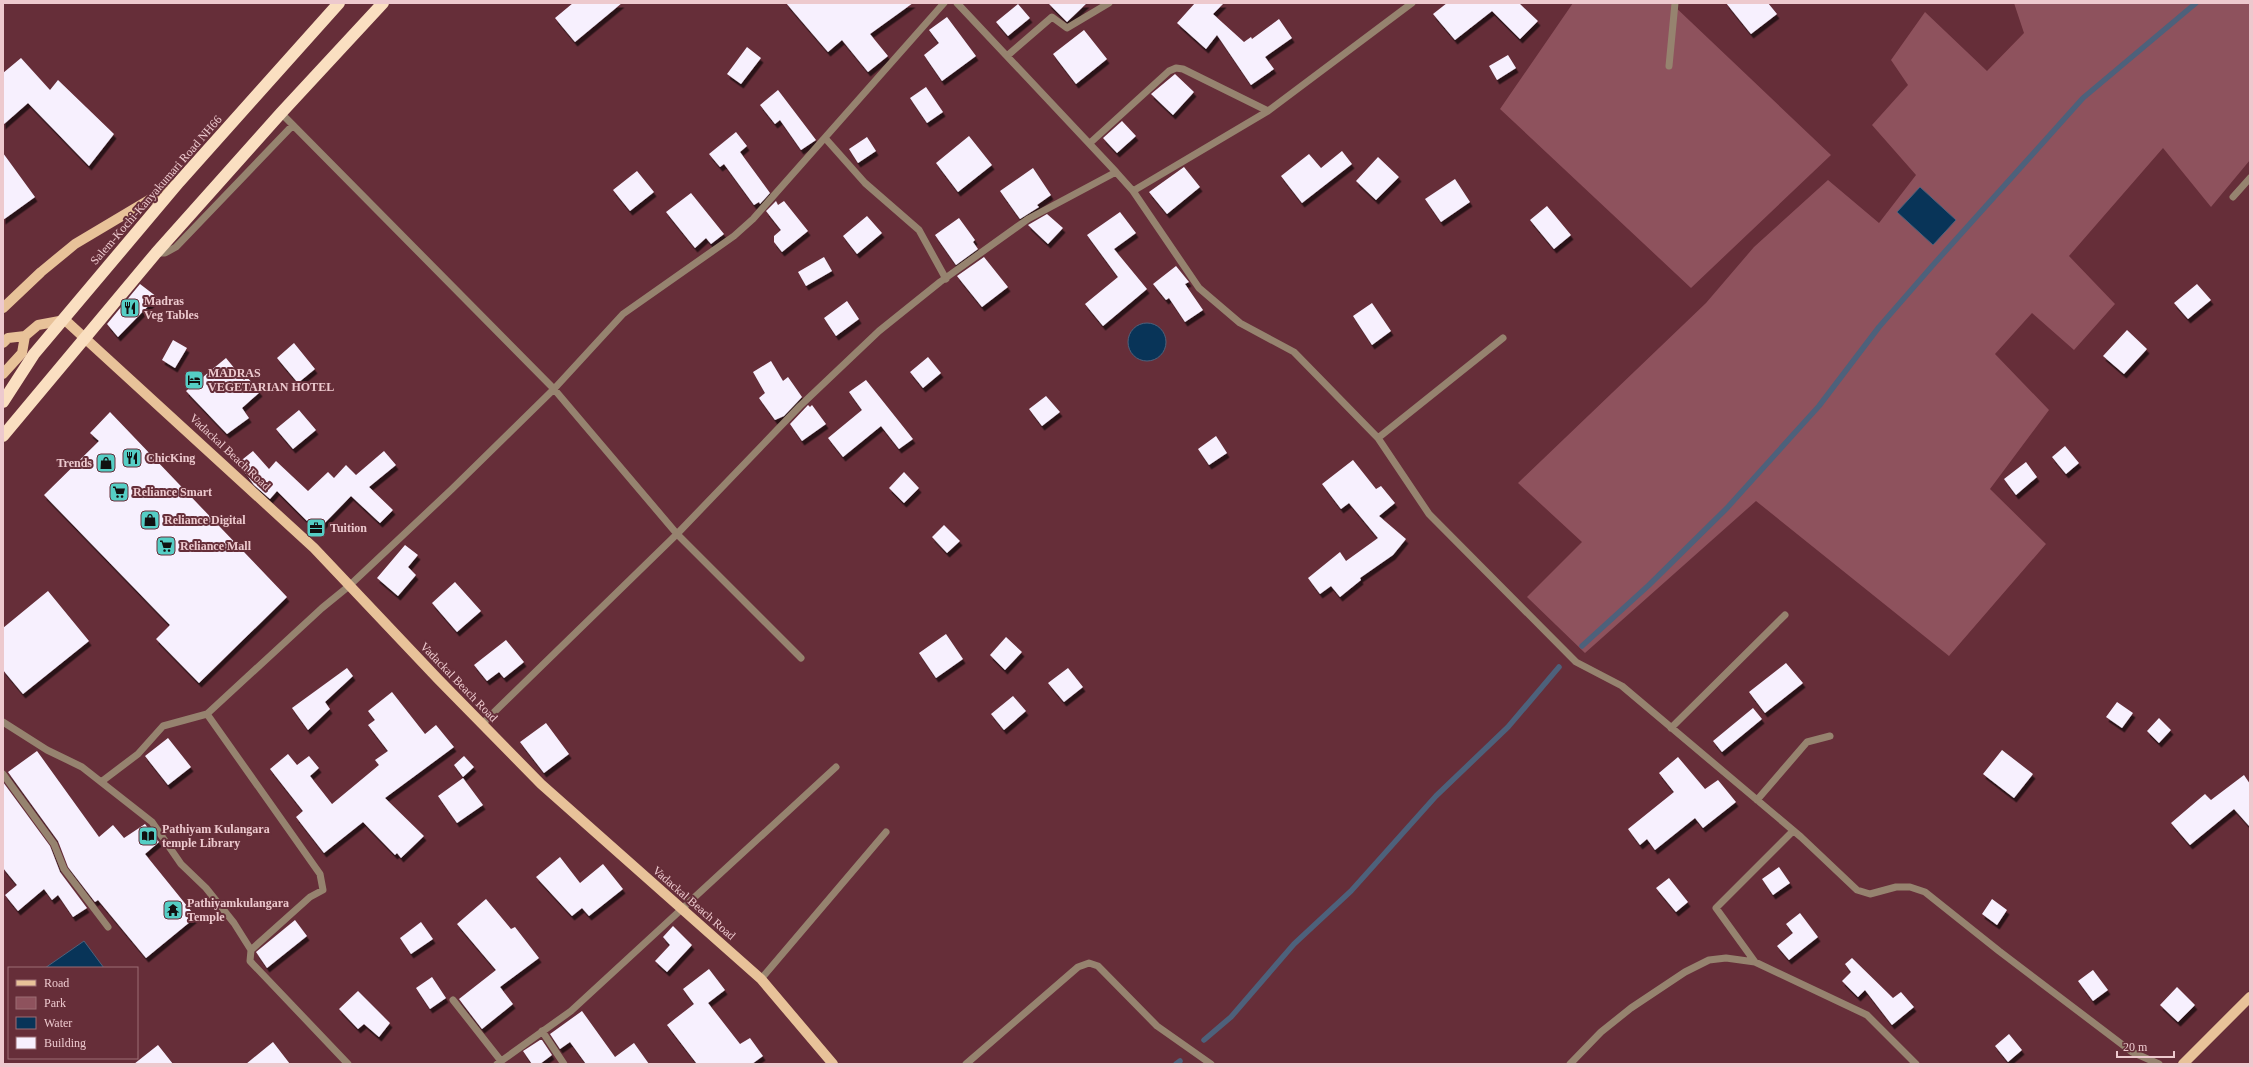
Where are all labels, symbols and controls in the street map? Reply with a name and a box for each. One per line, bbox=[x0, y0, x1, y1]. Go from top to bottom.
street label: Salem-Kochi-Kanyakumari Road NH66 bbox=[87, 112, 225, 268]
place label: Madras Veg Tables bbox=[144, 294, 199, 322]
restaurant icon: Madras Veg Tables bbox=[119, 297, 141, 319]
place label: MADRAS VEGETARIAN HOTEL bbox=[208, 366, 334, 394]
hotel icon: MADRAS VEGETARIAN HOTEL bbox=[183, 369, 205, 391]
street label: Vadackal Beach Road bbox=[187, 411, 273, 493]
restaurant icon: ChicKing bbox=[121, 447, 143, 469]
place label: ChicKing bbox=[146, 451, 195, 465]
shop icon: Trends bbox=[95, 452, 117, 474]
place label: Trends bbox=[56, 456, 92, 470]
supermarket icon: Reliance Smart bbox=[108, 481, 130, 503]
place label: Reliance Smart bbox=[133, 485, 212, 499]
shop icon: Reliance Digital bbox=[139, 509, 161, 531]
place label: Reliance Digital bbox=[164, 513, 246, 527]
office icon: Tuition bbox=[305, 517, 327, 539]
place label: Tuition bbox=[330, 521, 367, 535]
supermarket icon: Reliance Mall bbox=[155, 535, 177, 557]
place label: Reliance Mall bbox=[180, 539, 252, 553]
street label: Vadackal Beach Road bbox=[417, 639, 501, 725]
place label: Pathiyam Kulangara temple Library bbox=[162, 822, 270, 850]
library icon: Pathiyam Kulangara temple Library bbox=[137, 825, 159, 847]
street label: Vadackal Beach Road bbox=[650, 863, 738, 943]
place label: Pathiyamkulangara Temple bbox=[187, 896, 289, 924]
temple icon: Pathiyamkulangara Temple bbox=[162, 899, 184, 921]
legend bbox=[8, 967, 138, 1059]
text: Road bbox=[44, 976, 69, 990]
text: Park bbox=[44, 996, 66, 1010]
text: Water bbox=[44, 1016, 72, 1030]
scale bar bbox=[2117, 1033, 2174, 1059]
text: Building bbox=[44, 1036, 86, 1050]
text: 20 m bbox=[2123, 1040, 2148, 1054]

